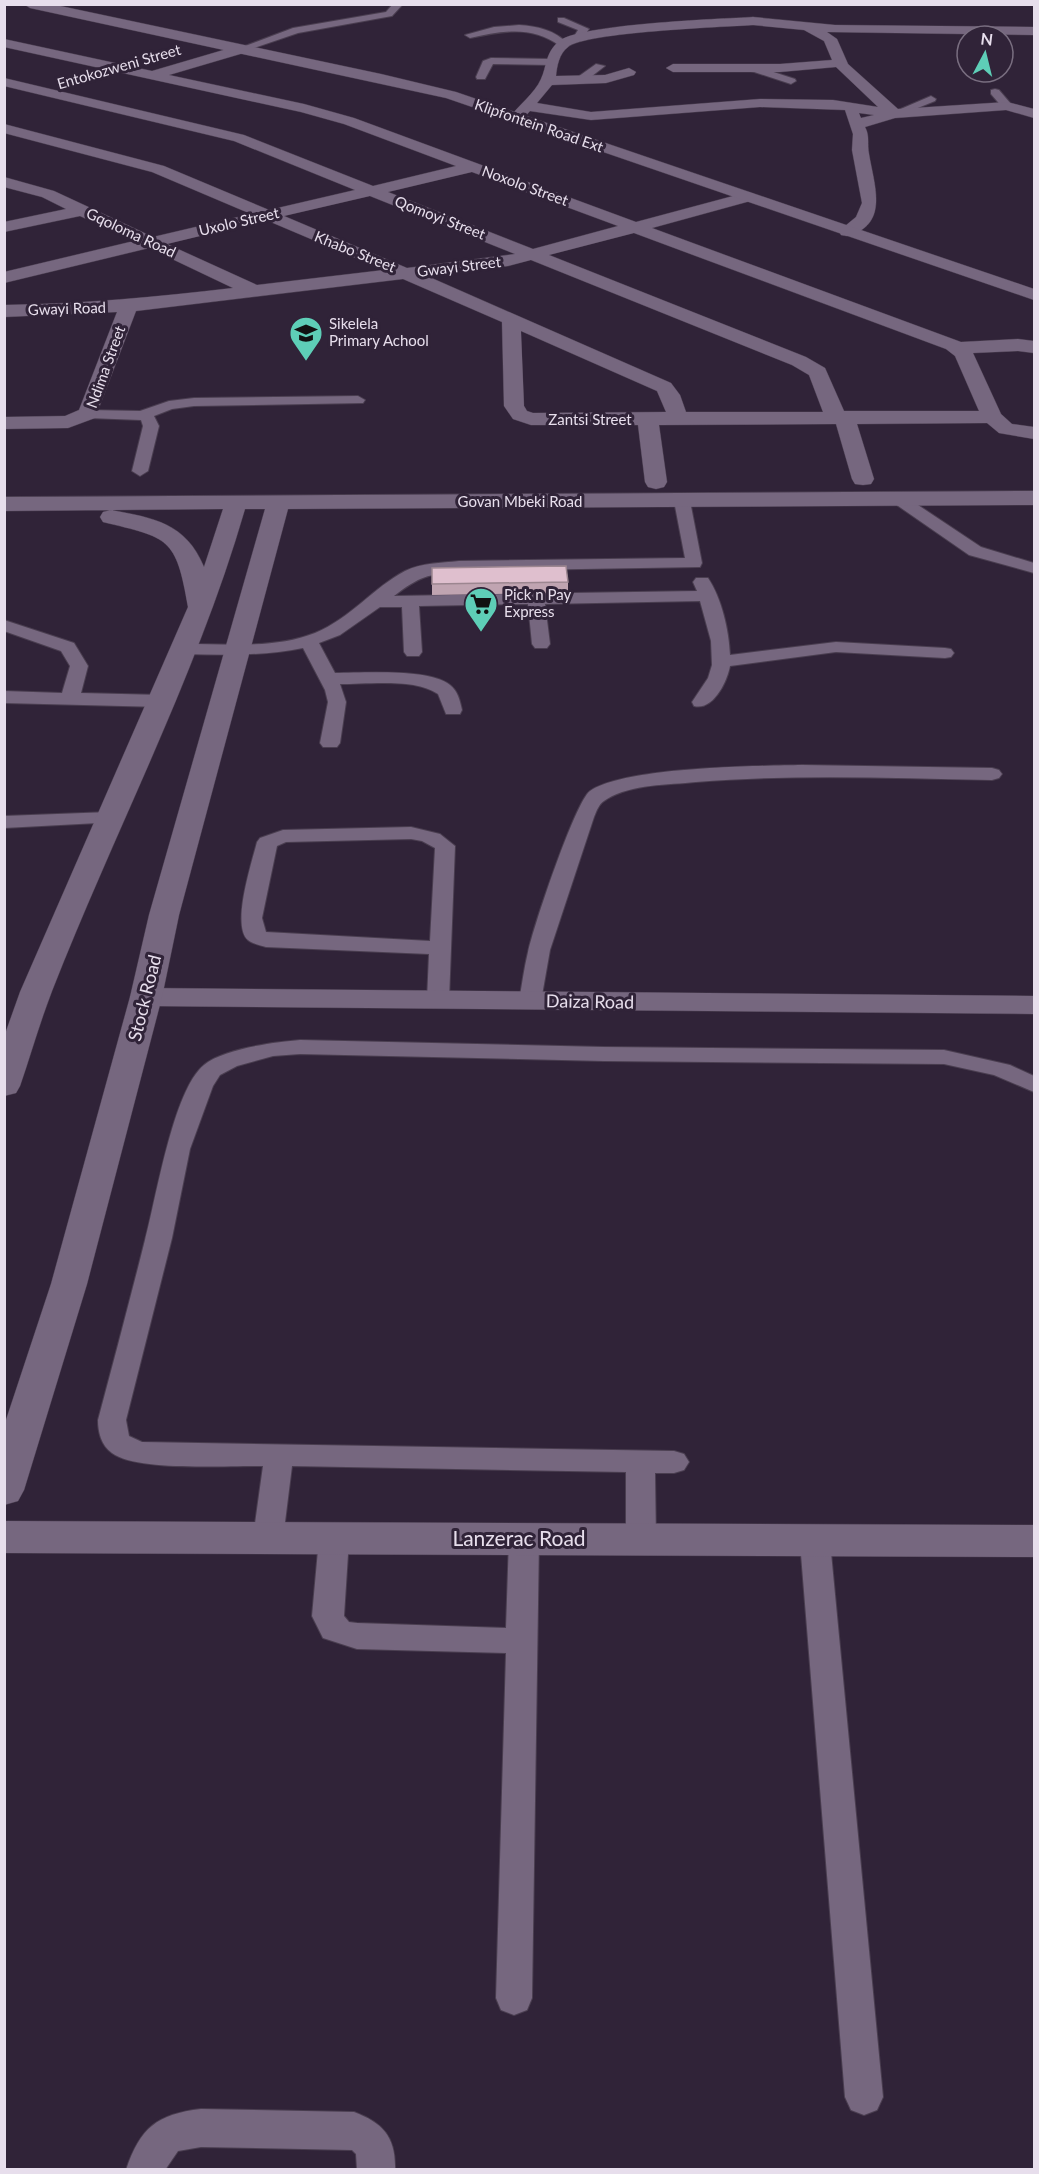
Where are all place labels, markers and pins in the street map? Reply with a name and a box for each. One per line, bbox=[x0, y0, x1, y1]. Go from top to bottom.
place label: Sikelela Primary Achool bbox=[329, 314, 429, 349]
school or university icon: Sikelela Primary Achool bbox=[288, 315, 324, 362]
place label: Pick n Pay Express bbox=[504, 585, 571, 620]
supermarket icon: Pick n Pay Express bbox=[463, 586, 499, 633]

